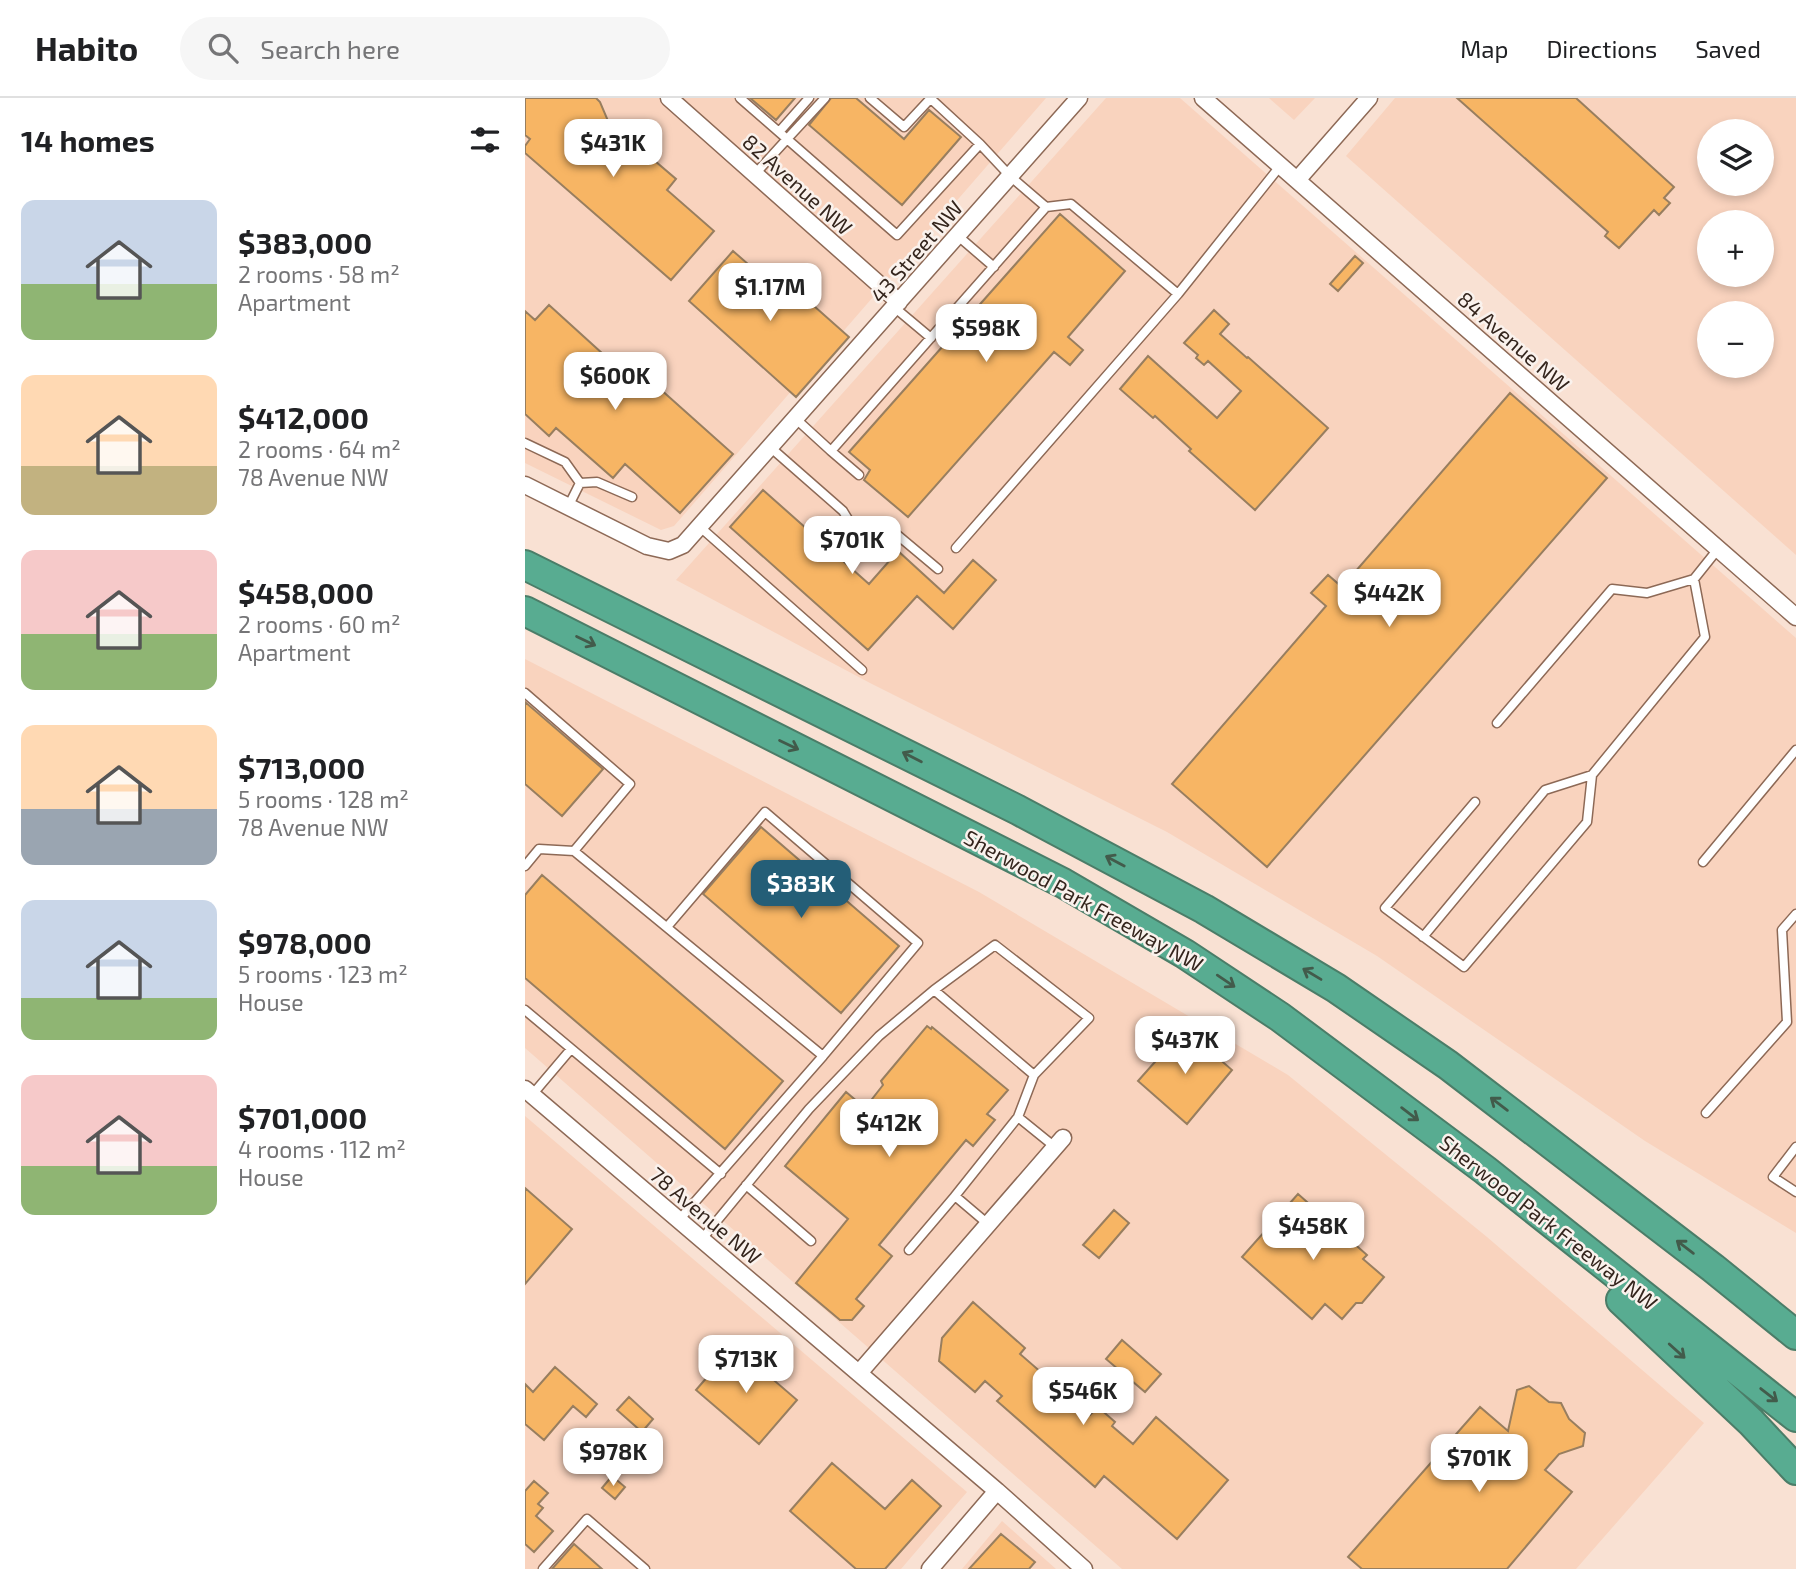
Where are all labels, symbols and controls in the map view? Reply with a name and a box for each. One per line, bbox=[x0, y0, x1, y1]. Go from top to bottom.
search box bbox=[180, 17, 670, 80]
text: Habito bbox=[35, 28, 138, 68]
icon: search bbox=[204, 29, 242, 67]
text: Search here bbox=[260, 33, 400, 64]
text: Map bbox=[1460, 34, 1508, 63]
text: Directions bbox=[1546, 34, 1657, 63]
text: Saved bbox=[1695, 34, 1761, 63]
map controls bbox=[1697, 119, 1774, 378]
button: layers bbox=[1697, 119, 1774, 196]
pin: $431K bbox=[564, 120, 662, 179]
icon: filters bbox=[466, 121, 504, 159]
text: 14 homes bbox=[21, 122, 155, 158]
text: $431K bbox=[580, 128, 646, 156]
street label: 82 Avenue NW bbox=[738, 128, 858, 240]
street label: 43 Street NW bbox=[865, 195, 967, 307]
button: + bbox=[1697, 210, 1774, 287]
text: $383,000 bbox=[238, 224, 372, 260]
icon: home bbox=[77, 228, 161, 312]
text: 2 rooms · 58 m² bbox=[238, 260, 400, 288]
pin: $1.17M bbox=[713, 264, 827, 323]
text: $1.17M bbox=[734, 272, 806, 300]
street label: 84 Avenue NW bbox=[1453, 286, 1575, 396]
text: Apartment bbox=[238, 288, 351, 316]
button: − bbox=[1697, 301, 1774, 378]
pin: $598K bbox=[937, 304, 1035, 364]
text: $598K bbox=[952, 313, 1020, 341]
pin: $600K bbox=[566, 352, 664, 412]
text: $600K bbox=[580, 361, 650, 389]
text: $412,000 bbox=[238, 399, 369, 435]
icon: home bbox=[77, 403, 161, 487]
text: 2 rooms · 64 m² bbox=[238, 435, 401, 463]
text: 78 Avenue NW bbox=[238, 463, 389, 491]
pin: $701K bbox=[803, 517, 901, 576]
text: $701K bbox=[820, 525, 884, 553]
pin: $442K bbox=[1340, 570, 1438, 629]
text: $458,000 bbox=[238, 574, 374, 610]
icon: home bbox=[77, 578, 161, 662]
text: $442K bbox=[1354, 578, 1424, 606]
text: 2 rooms · 60 m² bbox=[238, 610, 400, 638]
one-way arrow bbox=[575, 635, 596, 649]
text: Apartment bbox=[238, 638, 351, 666]
one-way arrow bbox=[778, 738, 799, 752]
text: $713,000 bbox=[238, 749, 365, 785]
one-way arrow bbox=[903, 749, 923, 763]
icon: home bbox=[77, 753, 161, 837]
text: 5 rooms · 128 m² bbox=[238, 785, 409, 813]
text: 78 Avenue NW bbox=[238, 813, 389, 841]
street label: Sherwood Park Freeway NW bbox=[960, 824, 1208, 976]
one-way arrow bbox=[1105, 854, 1125, 868]
pin: $383K bbox=[752, 860, 850, 920]
text: $383K bbox=[767, 869, 835, 897]
text: $978,000 bbox=[238, 924, 372, 960]
icon: home bbox=[77, 928, 161, 1012]
text: 5 rooms · 123 m² bbox=[238, 960, 408, 988]
one-way arrow bbox=[1303, 966, 1323, 980]
one-way arrow bbox=[1215, 974, 1235, 988]
text: House bbox=[238, 988, 304, 1016]
pin: $437K bbox=[1136, 1016, 1234, 1076]
text: $437K bbox=[1151, 1025, 1219, 1053]
one-way arrow bbox=[1490, 1096, 1508, 1111]
text: $701,000 bbox=[238, 1099, 367, 1135]
pin: $412K bbox=[840, 1100, 938, 1159]
icon: home bbox=[77, 1103, 161, 1187]
one-way arrow bbox=[1400, 1106, 1419, 1121]
text: $412K bbox=[856, 1108, 922, 1136]
street label: Sherwood Park Freeway NW bbox=[1435, 1129, 1663, 1315]
text: 4 rooms · 112 m² bbox=[238, 1135, 406, 1163]
street label: 78 Avenue NW bbox=[645, 1161, 767, 1269]
text: House bbox=[238, 1163, 304, 1191]
pin: $458K bbox=[1264, 1202, 1362, 1262]
text: $458K bbox=[1278, 1211, 1348, 1239]
one-way arrow bbox=[1676, 1239, 1695, 1254]
pin: $713K bbox=[697, 1336, 795, 1395]
one-way arrow bbox=[1668, 1343, 1686, 1359]
text: $713K bbox=[714, 1344, 778, 1372]
pin: $546K bbox=[1034, 1368, 1132, 1427]
text: $546K bbox=[1049, 1376, 1117, 1404]
one-way arrow bbox=[1759, 1388, 1777, 1403]
pin: $978K bbox=[564, 1428, 662, 1488]
pin: $701K bbox=[1430, 1434, 1528, 1494]
text: $978K bbox=[579, 1437, 647, 1465]
text: $701K bbox=[1447, 1443, 1511, 1471]

